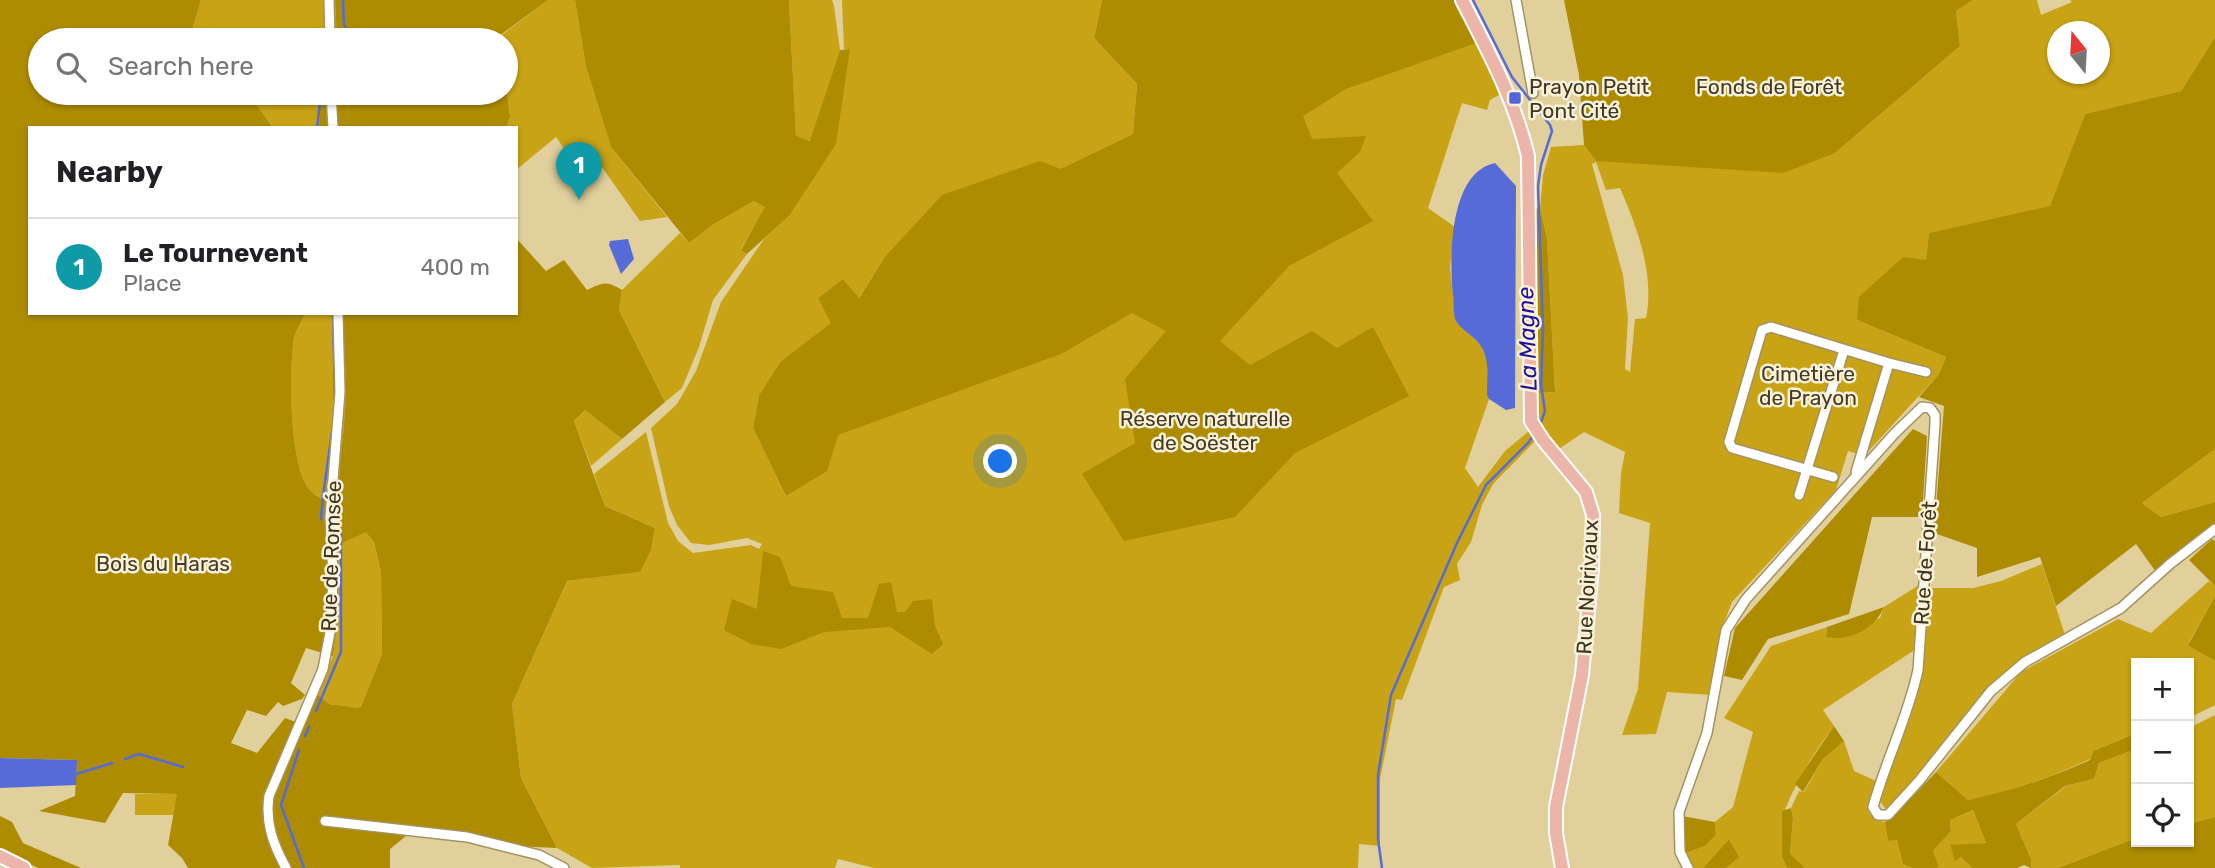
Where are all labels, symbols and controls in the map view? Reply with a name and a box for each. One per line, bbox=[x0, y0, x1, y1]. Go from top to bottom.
north arrow bbox=[2047, 21, 2110, 84]
search box bbox=[28, 28, 518, 105]
icon: search bbox=[52, 48, 90, 86]
text: Search here bbox=[108, 51, 254, 82]
place label: Prayon Petit Pont Cité bbox=[1529, 74, 1649, 123]
park label: Fonds de Forêt bbox=[1696, 74, 1842, 99]
marker: Prayon Petit Pont Cité bbox=[1507, 90, 1523, 106]
pin: 1 bbox=[556, 142, 602, 200]
text: Nearby bbox=[56, 154, 163, 190]
text: Le Tournevent bbox=[123, 238, 308, 269]
text: 1 bbox=[73, 253, 85, 281]
text: 400 m bbox=[420, 253, 490, 281]
text: Place bbox=[123, 269, 182, 297]
water label: La Magne bbox=[1511, 286, 1543, 392]
park label: Cimetière de Prayon bbox=[1759, 361, 1857, 410]
park label: Réserve naturelle de Soëster bbox=[1120, 406, 1290, 455]
your location bbox=[983, 444, 1017, 478]
street label: Rue de Romsée bbox=[316, 480, 346, 632]
street label: Rue de Forêt bbox=[1908, 500, 1942, 626]
street label: Rue Noirivaux bbox=[1571, 519, 1603, 655]
park label: Bois du Haras bbox=[96, 551, 230, 576]
map controls bbox=[2131, 658, 2194, 847]
button: + bbox=[2131, 658, 2194, 721]
button: − bbox=[2131, 721, 2194, 784]
button: locate bbox=[2131, 784, 2194, 847]

